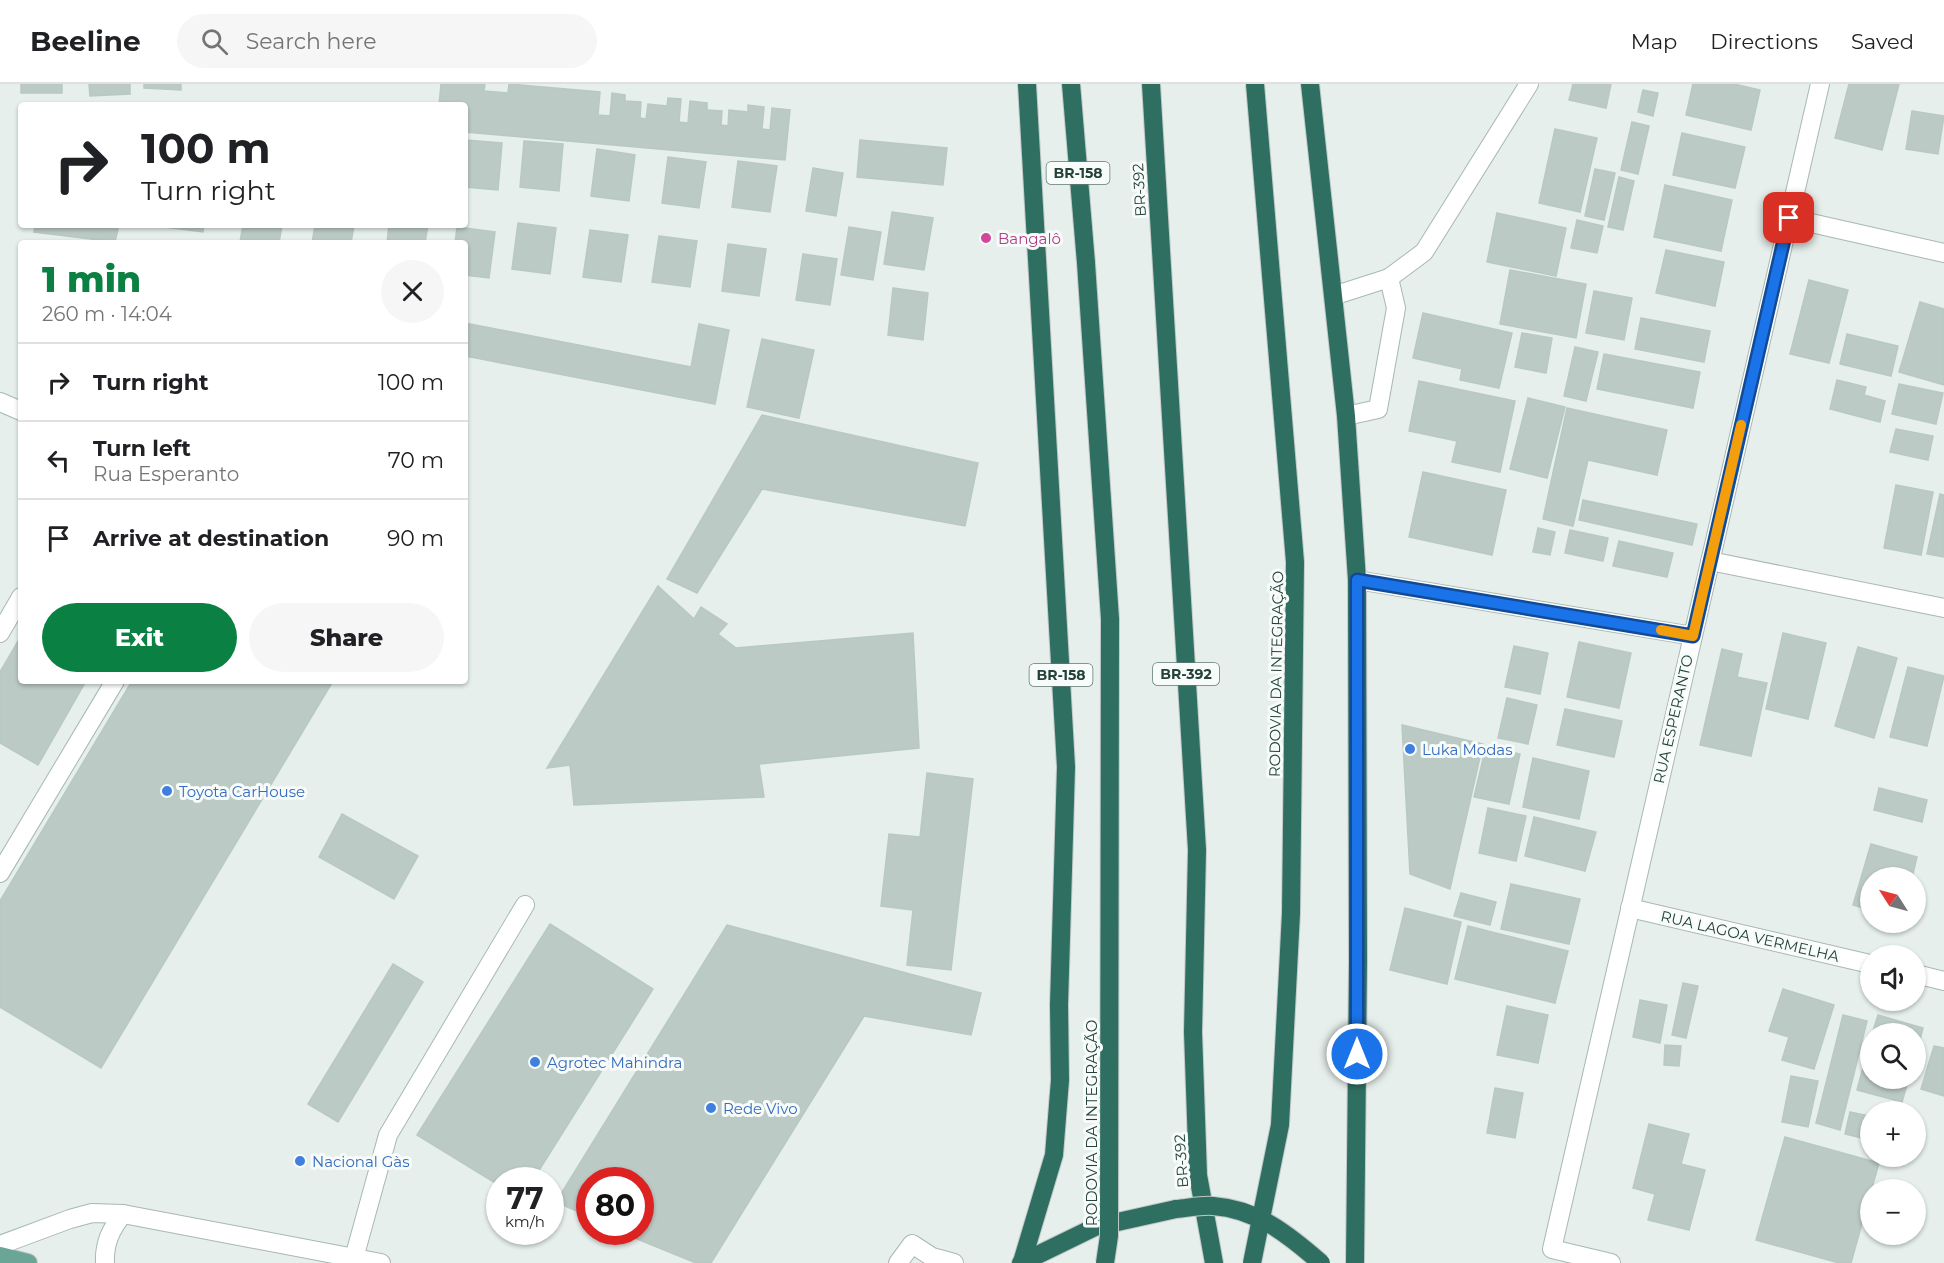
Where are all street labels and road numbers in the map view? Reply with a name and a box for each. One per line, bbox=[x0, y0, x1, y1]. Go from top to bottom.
road number: BR-158 bbox=[1046, 162, 1110, 184]
street label: BR-392 bbox=[1128, 163, 1150, 217]
street label: RODOVIA DA INTEGRAÇÃO bbox=[1265, 571, 1287, 777]
street label: RUA ESPERANTO bbox=[1649, 653, 1697, 785]
road number: BR-392 bbox=[1153, 663, 1219, 685]
road number: BR-158 bbox=[1030, 664, 1092, 686]
street label: RUA LAGOA VERMELHA bbox=[1659, 906, 1841, 966]
street label: RODOVIA DA INTEGRAÇÃO bbox=[1082, 1020, 1101, 1226]
street label: BR-392 bbox=[1170, 1134, 1192, 1188]

